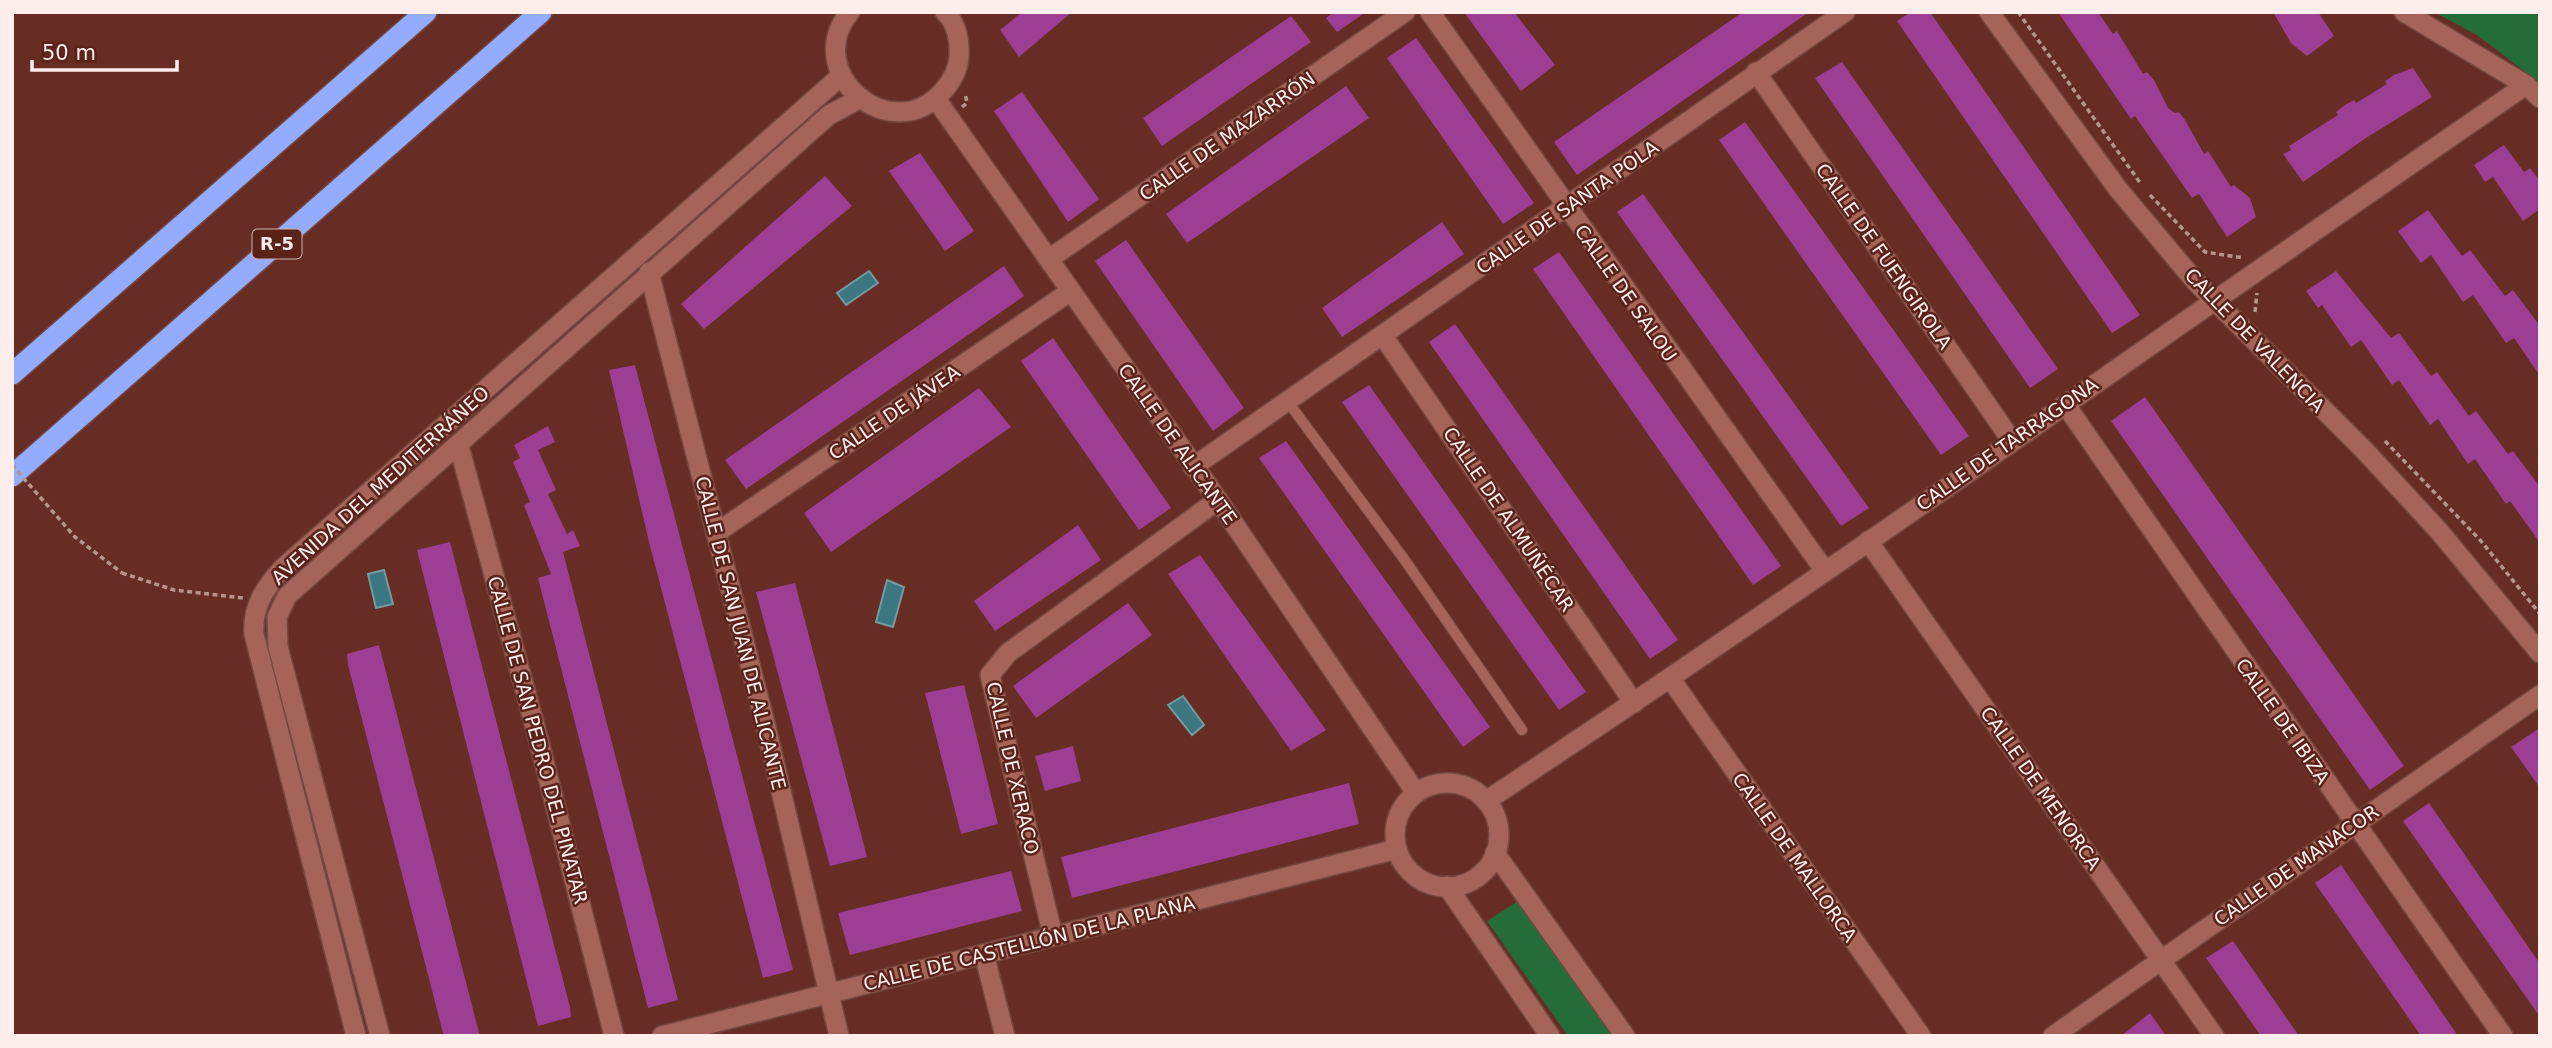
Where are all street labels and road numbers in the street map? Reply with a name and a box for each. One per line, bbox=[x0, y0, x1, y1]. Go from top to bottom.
street label: CALLE DE MAZARRÓN bbox=[1134, 66, 1319, 205]
street label: CALLE DE SANTA POLA bbox=[1472, 136, 1662, 278]
street label: CALLE DE FUENGIROLA bbox=[1811, 159, 1957, 353]
street label: CALLE DE SALOU bbox=[1570, 220, 1682, 366]
road number: R-5 bbox=[252, 230, 302, 258]
street label: CALLE DE VALENCIA bbox=[2181, 263, 2329, 417]
street label: CALLE DE ALICANTE bbox=[1114, 359, 1242, 529]
street label: CALLE DE JÁVEA bbox=[824, 360, 964, 464]
street label: CALLE DE TARRAGONA bbox=[1912, 373, 2102, 515]
street label: AVENIDA DEL MEDITERRÁNEO bbox=[267, 381, 493, 589]
street label: CALLE DE ALMUÑÉCAR bbox=[1439, 423, 1579, 615]
street label: CALLE DE SAN JUAN DE ALICANTE bbox=[691, 474, 791, 792]
street label: CALLE DE SAN PEDRO DEL PINATAR bbox=[484, 574, 592, 906]
street label: CALLE DE IBIZA bbox=[2231, 654, 2335, 788]
street label: CALLE DE XERACO bbox=[982, 680, 1044, 856]
street label: CALLE DE MENORCA bbox=[1976, 702, 2106, 874]
street label: CALLE DE MALLORCA bbox=[1728, 768, 1862, 946]
street label: CALLE DE MANACOR bbox=[2209, 800, 2383, 930]
street label: CALLE DE CASTELLÓN DE LA PLANA bbox=[861, 890, 1197, 995]

